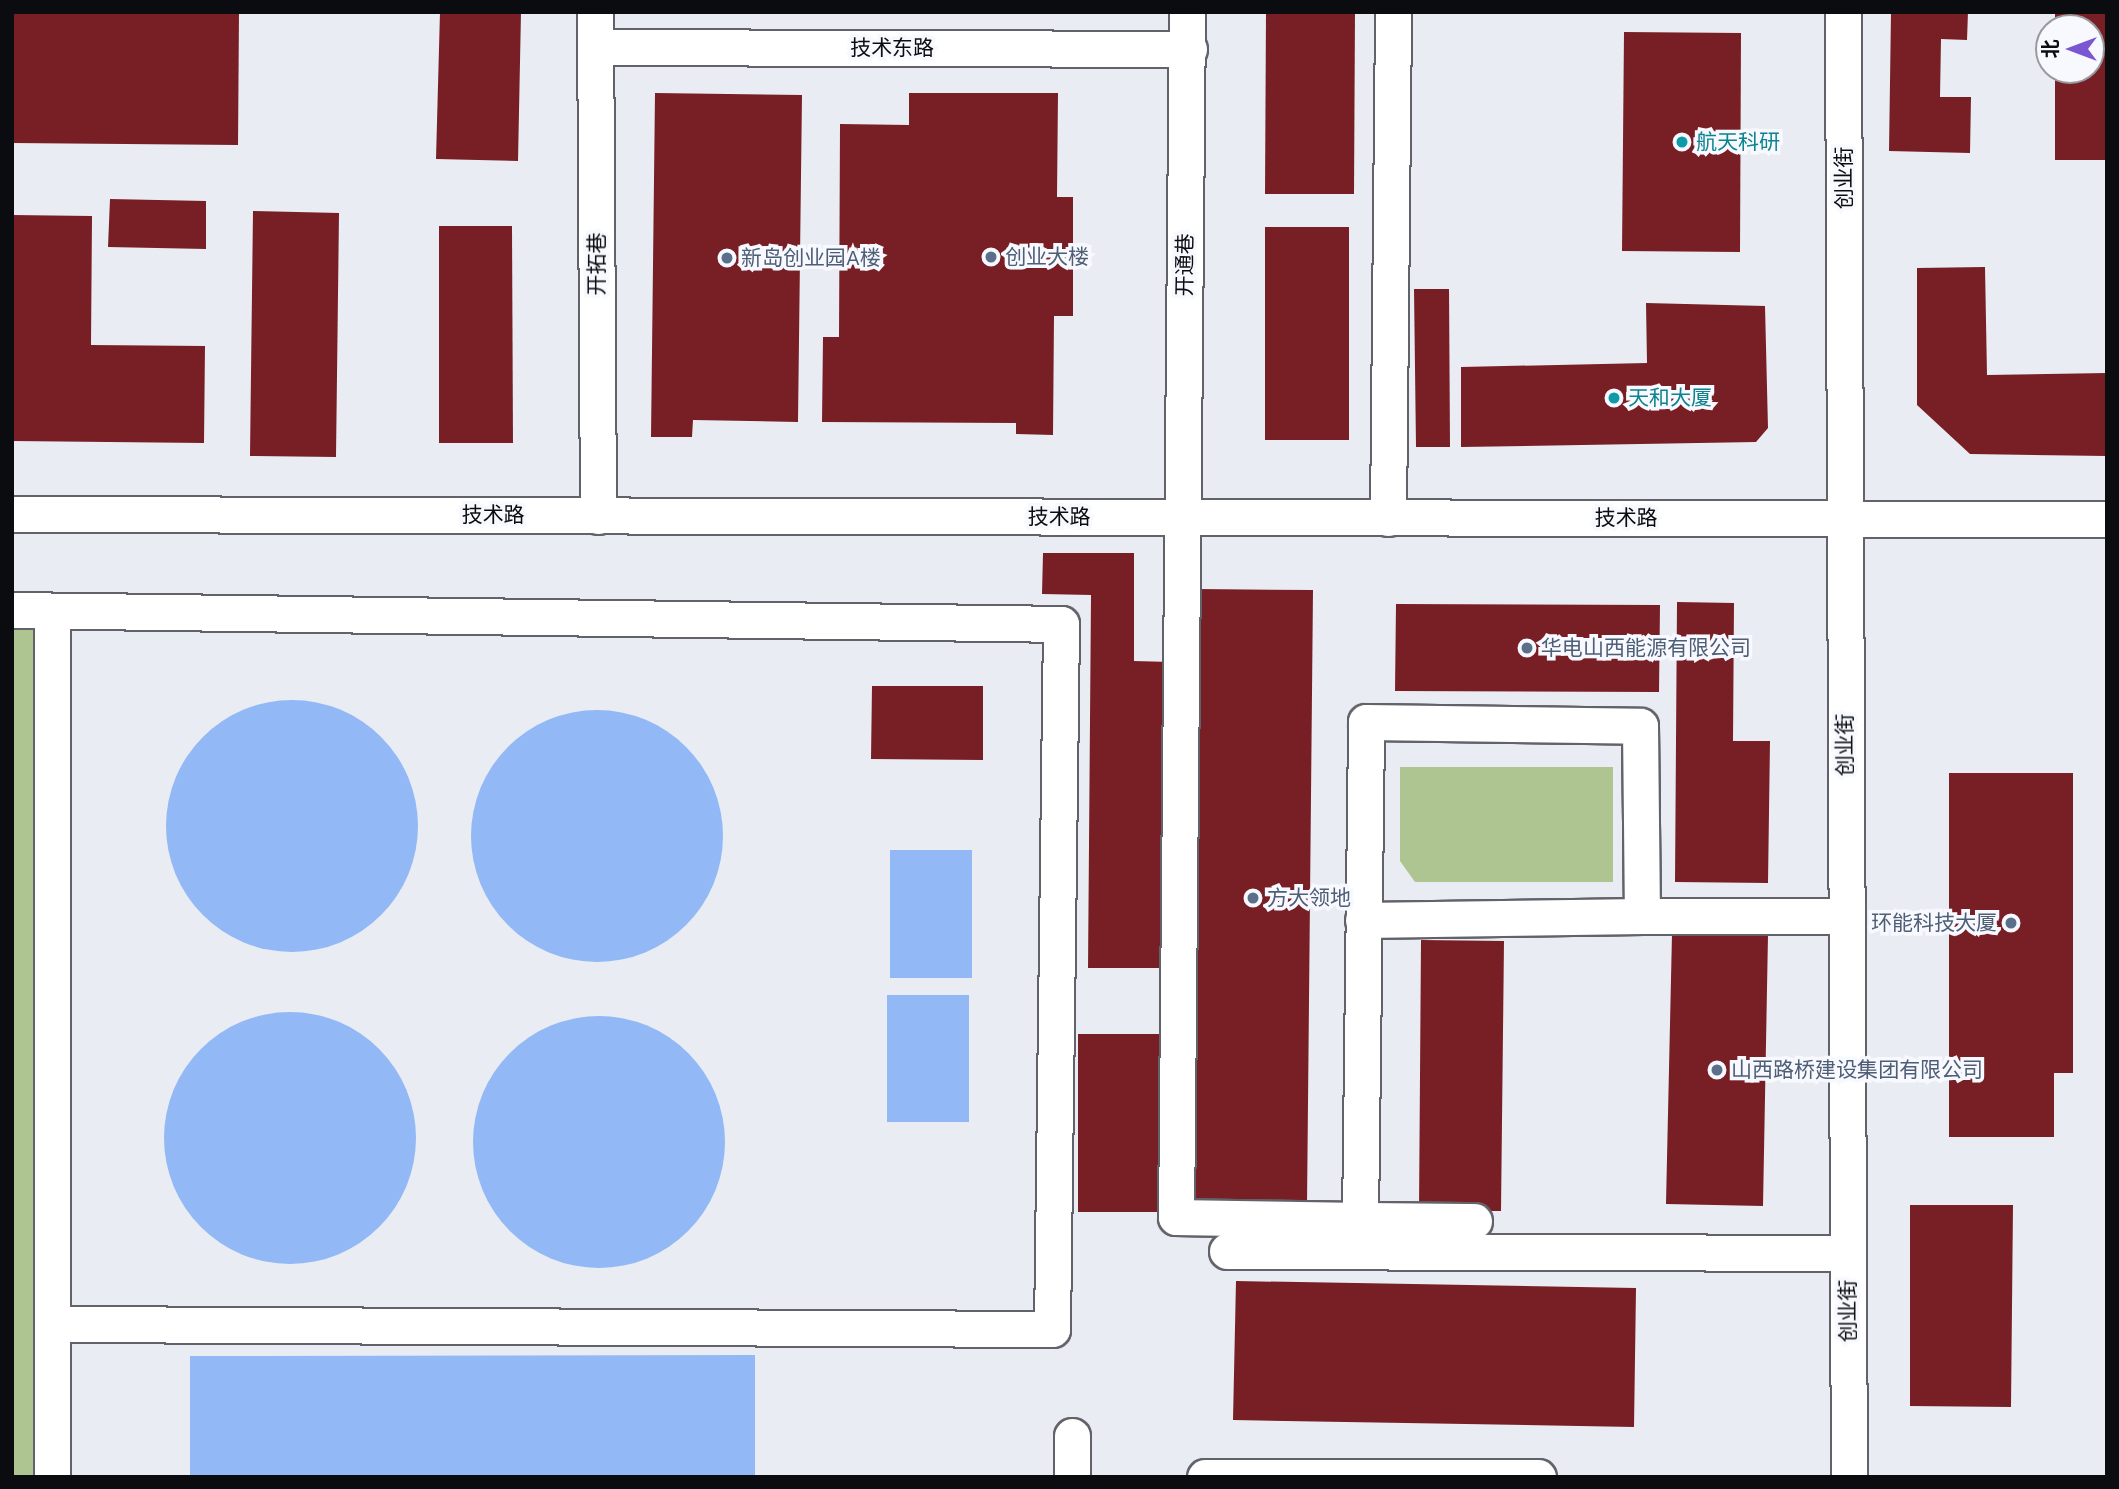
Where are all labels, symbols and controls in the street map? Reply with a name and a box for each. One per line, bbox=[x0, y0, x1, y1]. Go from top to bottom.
north arrow bbox=[2035, 14, 2105, 84]
street label: 技术东路 bbox=[850, 35, 934, 61]
text: 北 bbox=[2039, 40, 2062, 59]
place label: 航天科研 bbox=[1696, 129, 1780, 155]
marker: 航天科研 bbox=[1674, 134, 1690, 150]
street label: 创业街 bbox=[1831, 147, 1857, 209]
street label: 开拓巷 bbox=[584, 233, 610, 295]
street label: 开通巷 bbox=[1172, 233, 1198, 297]
place label: 创业大楼 bbox=[1005, 244, 1089, 270]
place label: 新岛创业园A楼 bbox=[741, 245, 881, 271]
marker: 创业大楼 bbox=[983, 249, 999, 265]
marker: 新岛创业园A楼 bbox=[719, 250, 735, 266]
place label: 天和大厦 bbox=[1628, 385, 1712, 411]
marker: 天和大厦 bbox=[1606, 390, 1622, 406]
street label: 技术路 bbox=[462, 502, 524, 528]
street label: 技术路 bbox=[1028, 504, 1090, 530]
street label: 技术路 bbox=[1595, 505, 1657, 531]
place label: 华电山西能源有限公司 bbox=[1541, 635, 1751, 661]
marker: 华电山西能源有限公司 bbox=[1519, 640, 1535, 656]
street label: 创业街 bbox=[1832, 714, 1858, 776]
place label: 方大领地 bbox=[1267, 885, 1351, 911]
marker: 方大领地 bbox=[1245, 890, 1261, 906]
place label: 环能科技大厦 bbox=[1871, 910, 1997, 936]
marker: 环能科技大厦 bbox=[2003, 915, 2019, 931]
place label: 山西路桥建设集团有限公司 bbox=[1731, 1057, 1983, 1083]
marker: 山西路桥建设集团有限公司 bbox=[1709, 1062, 1725, 1078]
street label: 创业街 bbox=[1835, 1280, 1861, 1342]

